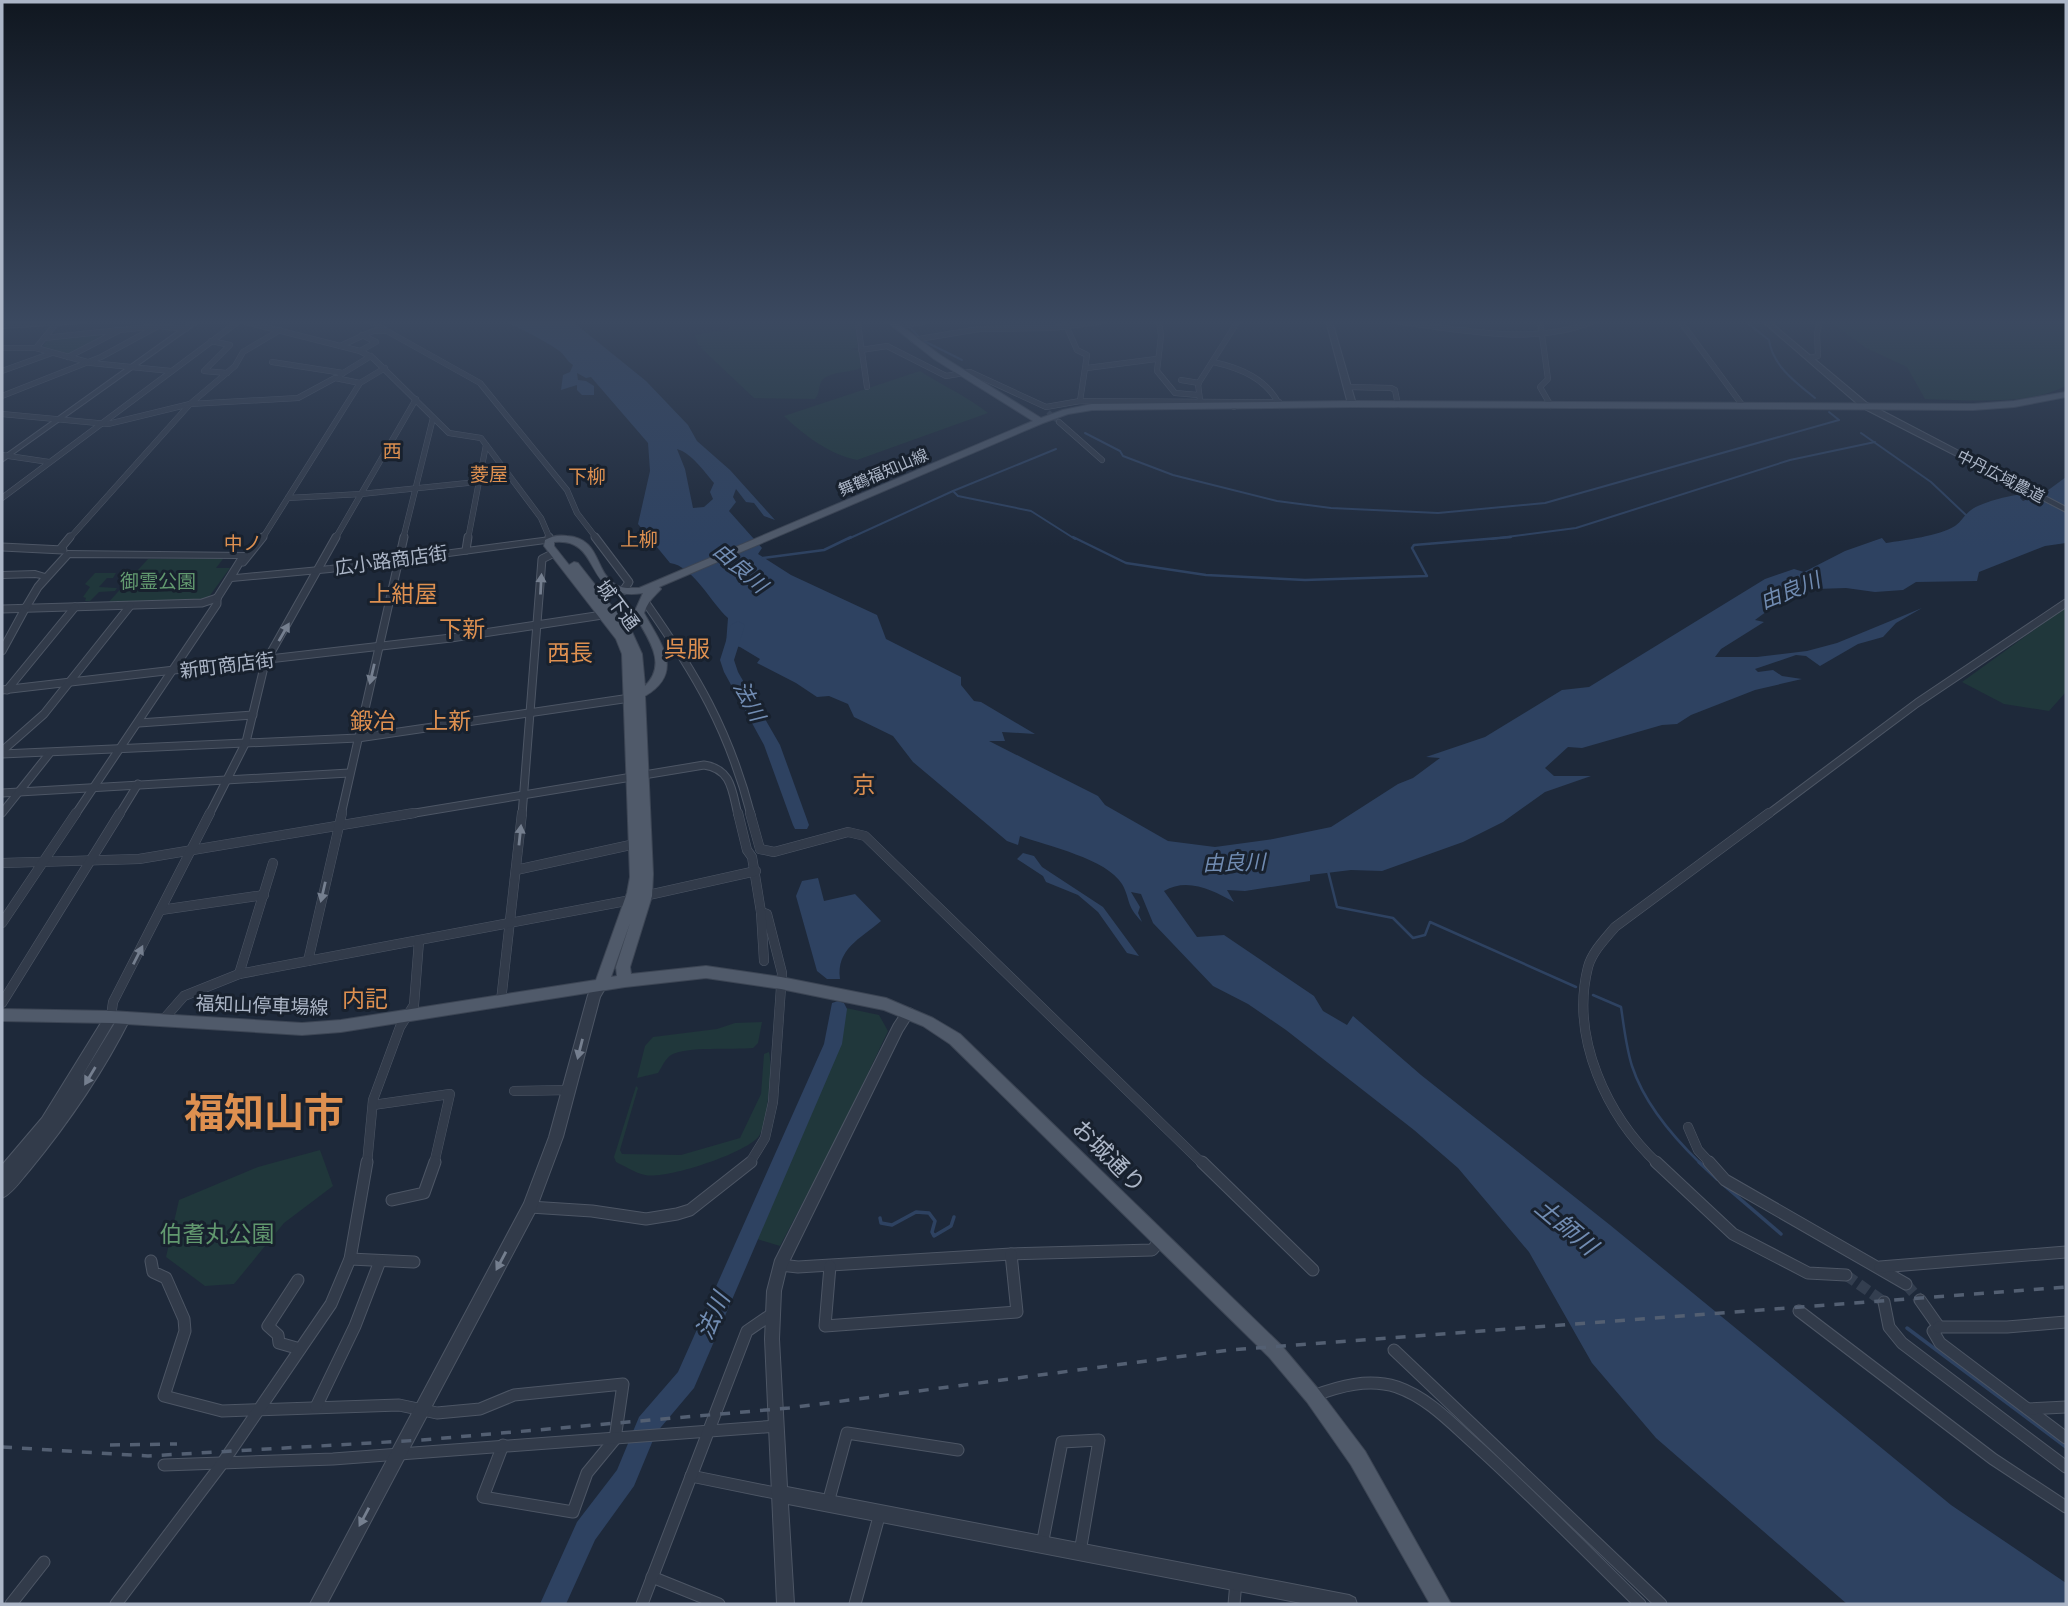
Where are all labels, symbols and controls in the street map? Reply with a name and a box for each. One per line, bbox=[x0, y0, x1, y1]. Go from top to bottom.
district label: 西 bbox=[382, 438, 402, 464]
street label: 舞鶴福知山線 bbox=[835, 443, 931, 501]
street label: 中丹広域農道 bbox=[1953, 444, 2049, 508]
district label: 菱屋 bbox=[470, 461, 508, 487]
district label: 下柳 bbox=[568, 463, 606, 489]
district label: 上柳 bbox=[620, 526, 658, 552]
district label: 中ノ bbox=[224, 530, 262, 556]
water label: 由良川 bbox=[708, 536, 775, 600]
street label: 広小路商店街 bbox=[333, 539, 449, 581]
water label: 由良川 bbox=[1755, 565, 1826, 615]
park label: 御霊公園 bbox=[120, 568, 196, 594]
one-way arrow bbox=[536, 573, 547, 595]
street label: 城下通 bbox=[590, 574, 646, 636]
district label: 上紺屋 bbox=[369, 577, 438, 609]
district label: 下新 bbox=[439, 612, 485, 644]
one-way arrow bbox=[278, 622, 290, 641]
district label: 呉服 bbox=[664, 632, 710, 664]
district label: 西長 bbox=[547, 636, 593, 668]
street label: 新町商店街 bbox=[178, 646, 276, 684]
one-way arrow bbox=[366, 663, 377, 685]
water label: 法川 bbox=[728, 675, 773, 727]
district label: 鍛冶 bbox=[350, 704, 396, 736]
district label: 上新 bbox=[425, 704, 471, 736]
district label: 京 bbox=[853, 768, 876, 800]
one-way arrow bbox=[514, 824, 525, 846]
water label: 由良川 bbox=[1202, 847, 1268, 877]
one-way arrow bbox=[318, 881, 329, 903]
one-way arrow bbox=[132, 945, 143, 965]
district label: 内記 bbox=[342, 982, 388, 1014]
street label: 福知山停車場線 bbox=[195, 990, 329, 1020]
one-way arrow bbox=[574, 1038, 585, 1060]
one-way arrow bbox=[84, 1067, 97, 1086]
district label: 福知山市 bbox=[184, 1084, 344, 1139]
street label: お城通り bbox=[1066, 1111, 1154, 1199]
water label: 土師川 bbox=[1529, 1190, 1607, 1264]
park label: 伯耆丸公園 bbox=[160, 1217, 275, 1249]
one-way arrow bbox=[495, 1251, 506, 1271]
water label: 法川 bbox=[687, 1284, 738, 1344]
one-way arrow bbox=[359, 1507, 370, 1527]

